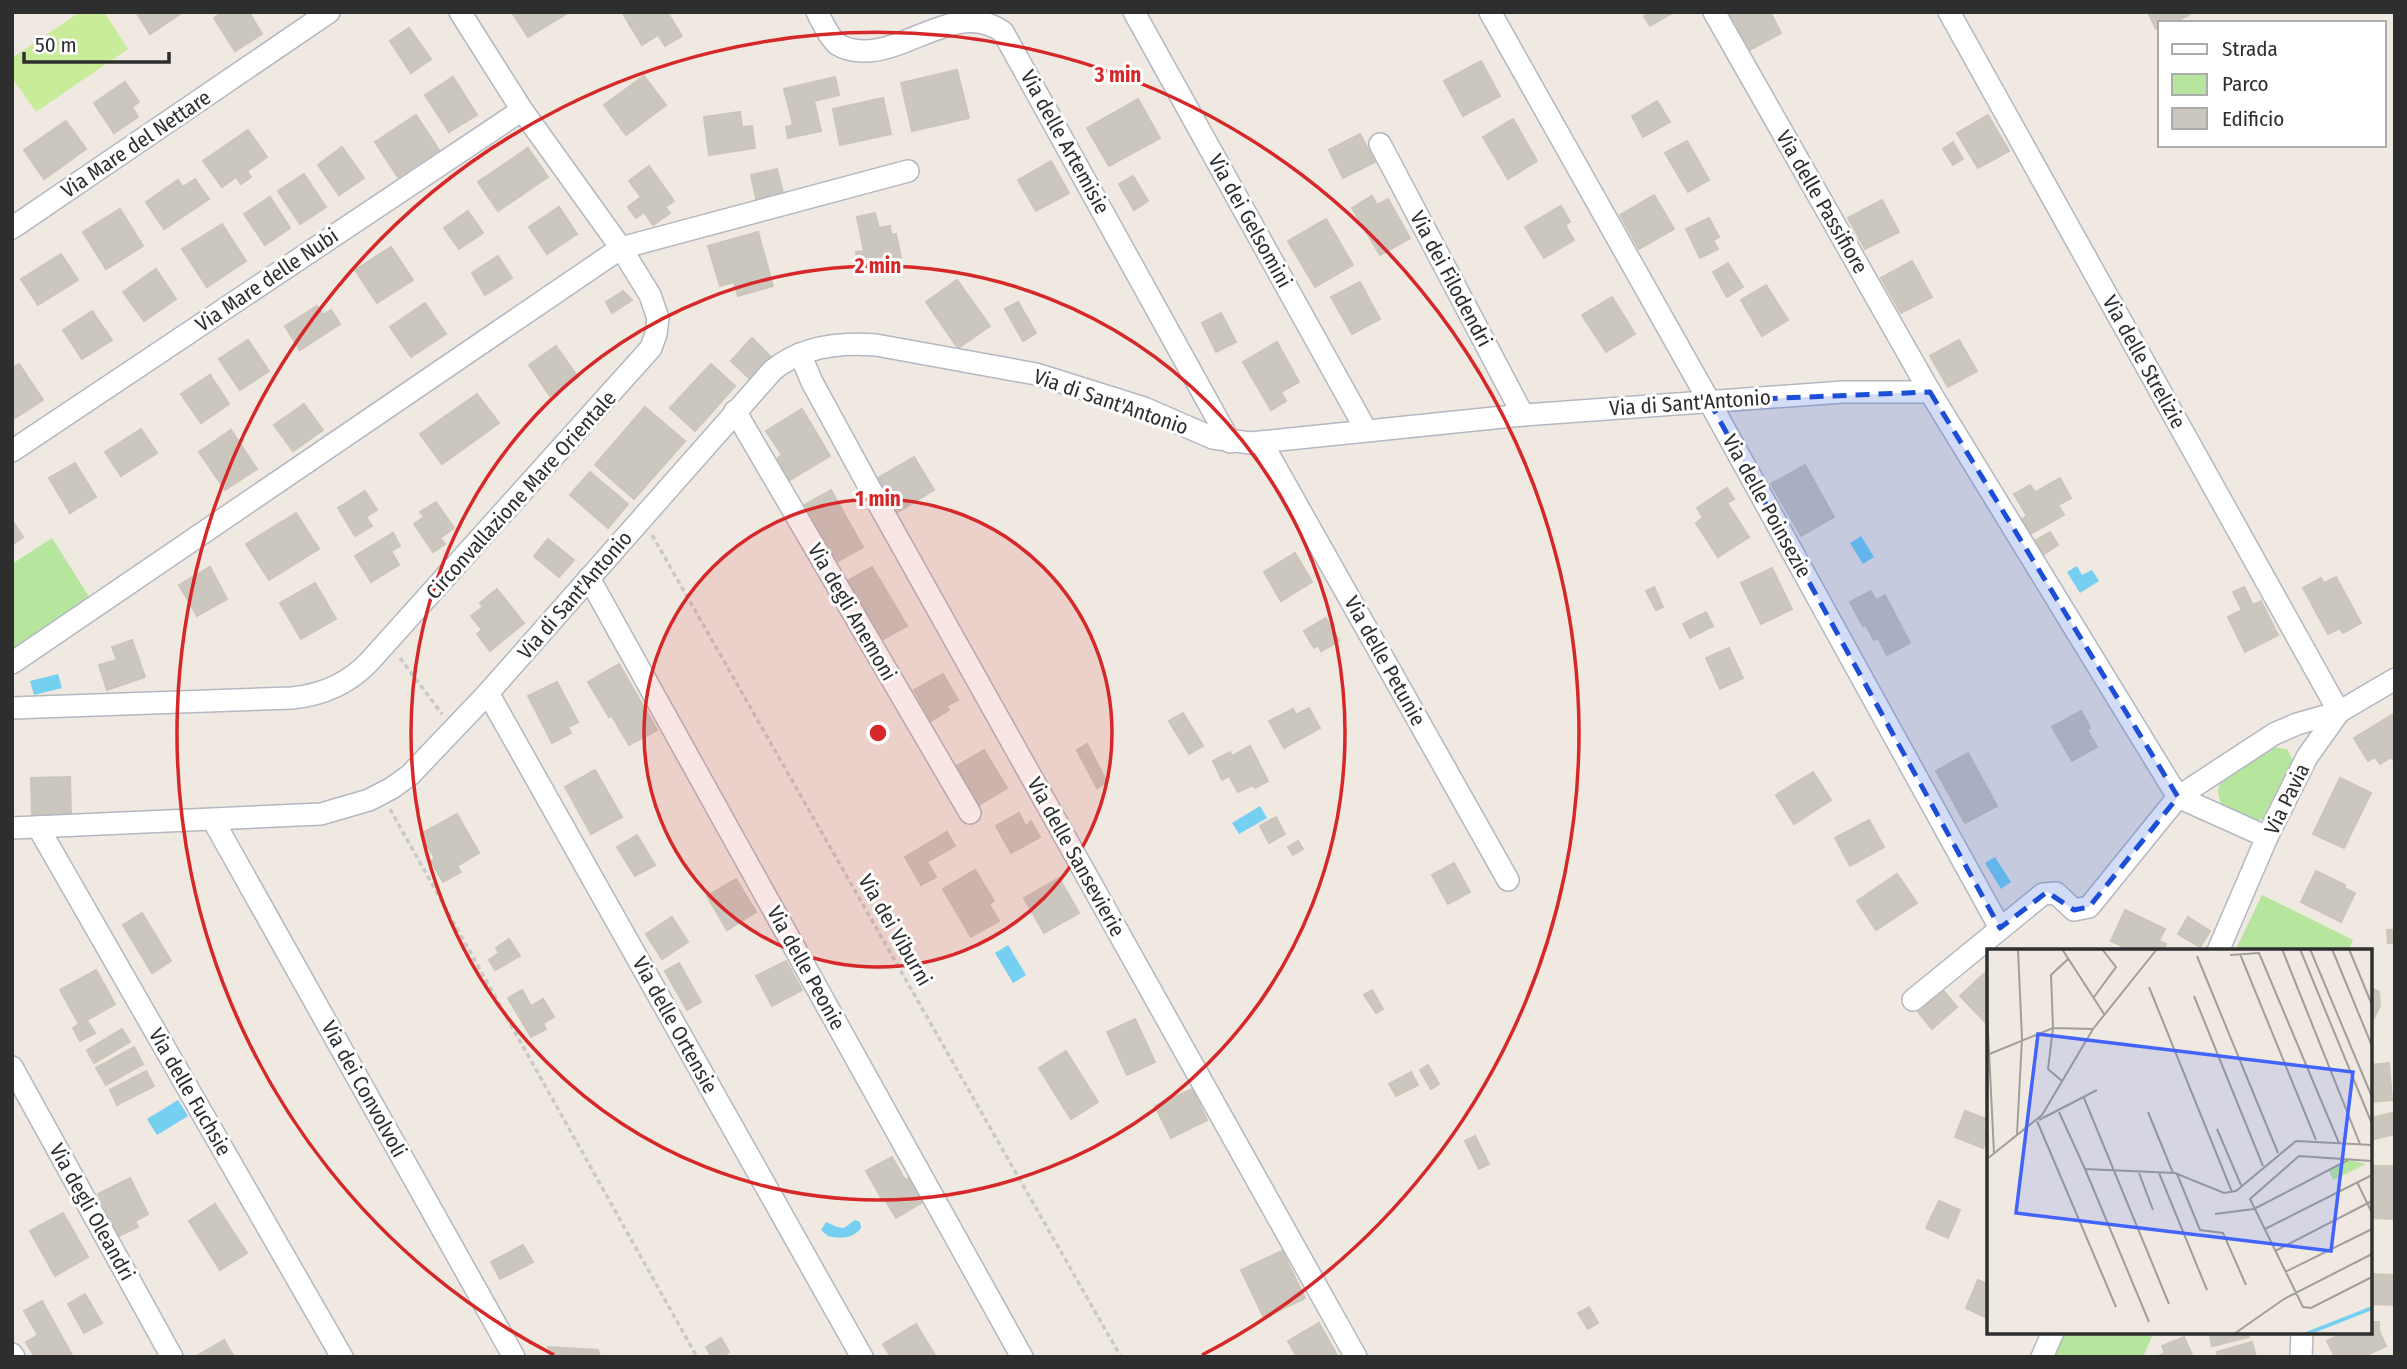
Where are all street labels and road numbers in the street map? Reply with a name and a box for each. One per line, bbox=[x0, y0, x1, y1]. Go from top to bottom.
street label: Via delle Artemisie bbox=[1015, 66, 1115, 218]
street label: Via Mare del Nettare bbox=[56, 84, 216, 204]
street label: Via delle Passifiore bbox=[1770, 126, 1874, 278]
street label: Via dei Gelsomini bbox=[1203, 150, 1297, 292]
street label: Via dei Filodendri bbox=[1404, 207, 1498, 351]
street label: Via Mare delle Nubi bbox=[191, 223, 343, 337]
street label: Via delle Strelizie bbox=[2097, 291, 2191, 433]
street label: Via di Sant'Antonio bbox=[1030, 363, 1192, 441]
street label: Via di Sant'Antonio bbox=[1608, 384, 1772, 422]
street label: Circonvallazione Mare Orientale bbox=[420, 385, 622, 605]
street label: Via delle Poinsezie bbox=[1717, 430, 1817, 582]
street label: Via di Sant'Antonio bbox=[512, 525, 638, 665]
street label: Via degli Anemoni bbox=[802, 539, 902, 685]
street label: Via delle Petunie bbox=[1339, 592, 1431, 730]
street label: Via Pavia bbox=[2259, 759, 2315, 839]
street label: Via delle Sansevierie bbox=[1021, 773, 1131, 941]
street label: Via dei Viburni bbox=[853, 869, 937, 991]
street label: Via delle Peonie bbox=[761, 902, 851, 1034]
street label: Via delle Ortensie bbox=[627, 952, 723, 1098]
street label: Via dei Convolvoli bbox=[316, 1016, 412, 1162]
street label: Via delle Fuchsie bbox=[143, 1023, 237, 1161]
street label: Via degli Oleandri bbox=[44, 1139, 140, 1285]

